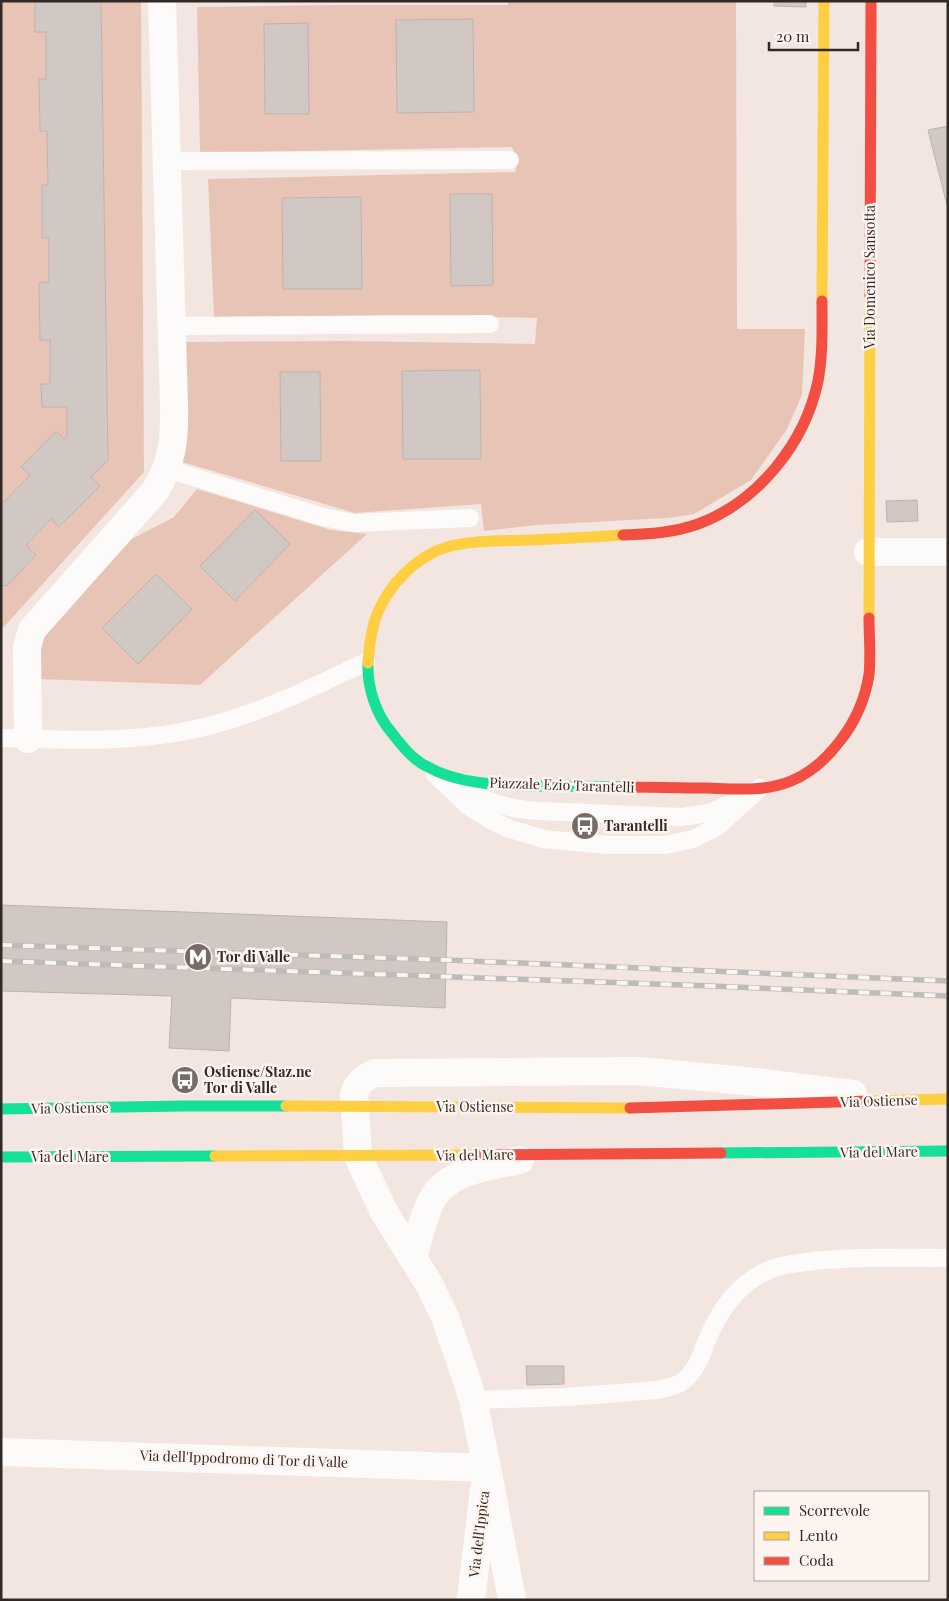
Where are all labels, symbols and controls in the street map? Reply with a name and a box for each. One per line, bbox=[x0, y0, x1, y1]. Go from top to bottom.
scale bar bbox=[769, 20, 858, 52]
text: 20 m bbox=[776, 26, 810, 46]
street label: Via Domenico Sansotta bbox=[860, 205, 879, 350]
street label: Piazzale Ezio Tarantelli bbox=[489, 772, 635, 797]
bus stop icon: Tarantelli bbox=[570, 811, 600, 841]
place label: Tarantelli bbox=[604, 816, 668, 835]
metro station icon: Tor di Valle bbox=[183, 942, 213, 972]
place label: Tor di Valle bbox=[217, 947, 290, 966]
place label: Ostiense/Staz.ne Tor di Valle bbox=[204, 1062, 312, 1097]
bus stop icon: Ostiense/Staz.ne Tor di Valle bbox=[170, 1065, 200, 1095]
street label: Via Ostiense bbox=[839, 1090, 918, 1111]
street label: Via Ostiense bbox=[30, 1097, 109, 1118]
street label: Via Ostiense bbox=[435, 1097, 514, 1116]
street label: Via del Mare bbox=[839, 1141, 918, 1162]
street label: Via del Mare bbox=[435, 1144, 514, 1165]
street label: Via del Mare bbox=[30, 1147, 109, 1166]
street label: Via dell'Ippodromo di Tor di Valle bbox=[139, 1445, 348, 1472]
street label: Via dell'Ippica bbox=[464, 1489, 493, 1579]
legend bbox=[754, 1491, 929, 1581]
text: Scorrevole bbox=[799, 1500, 870, 1520]
text: Lento bbox=[799, 1525, 838, 1545]
text: Coda bbox=[799, 1550, 834, 1570]

